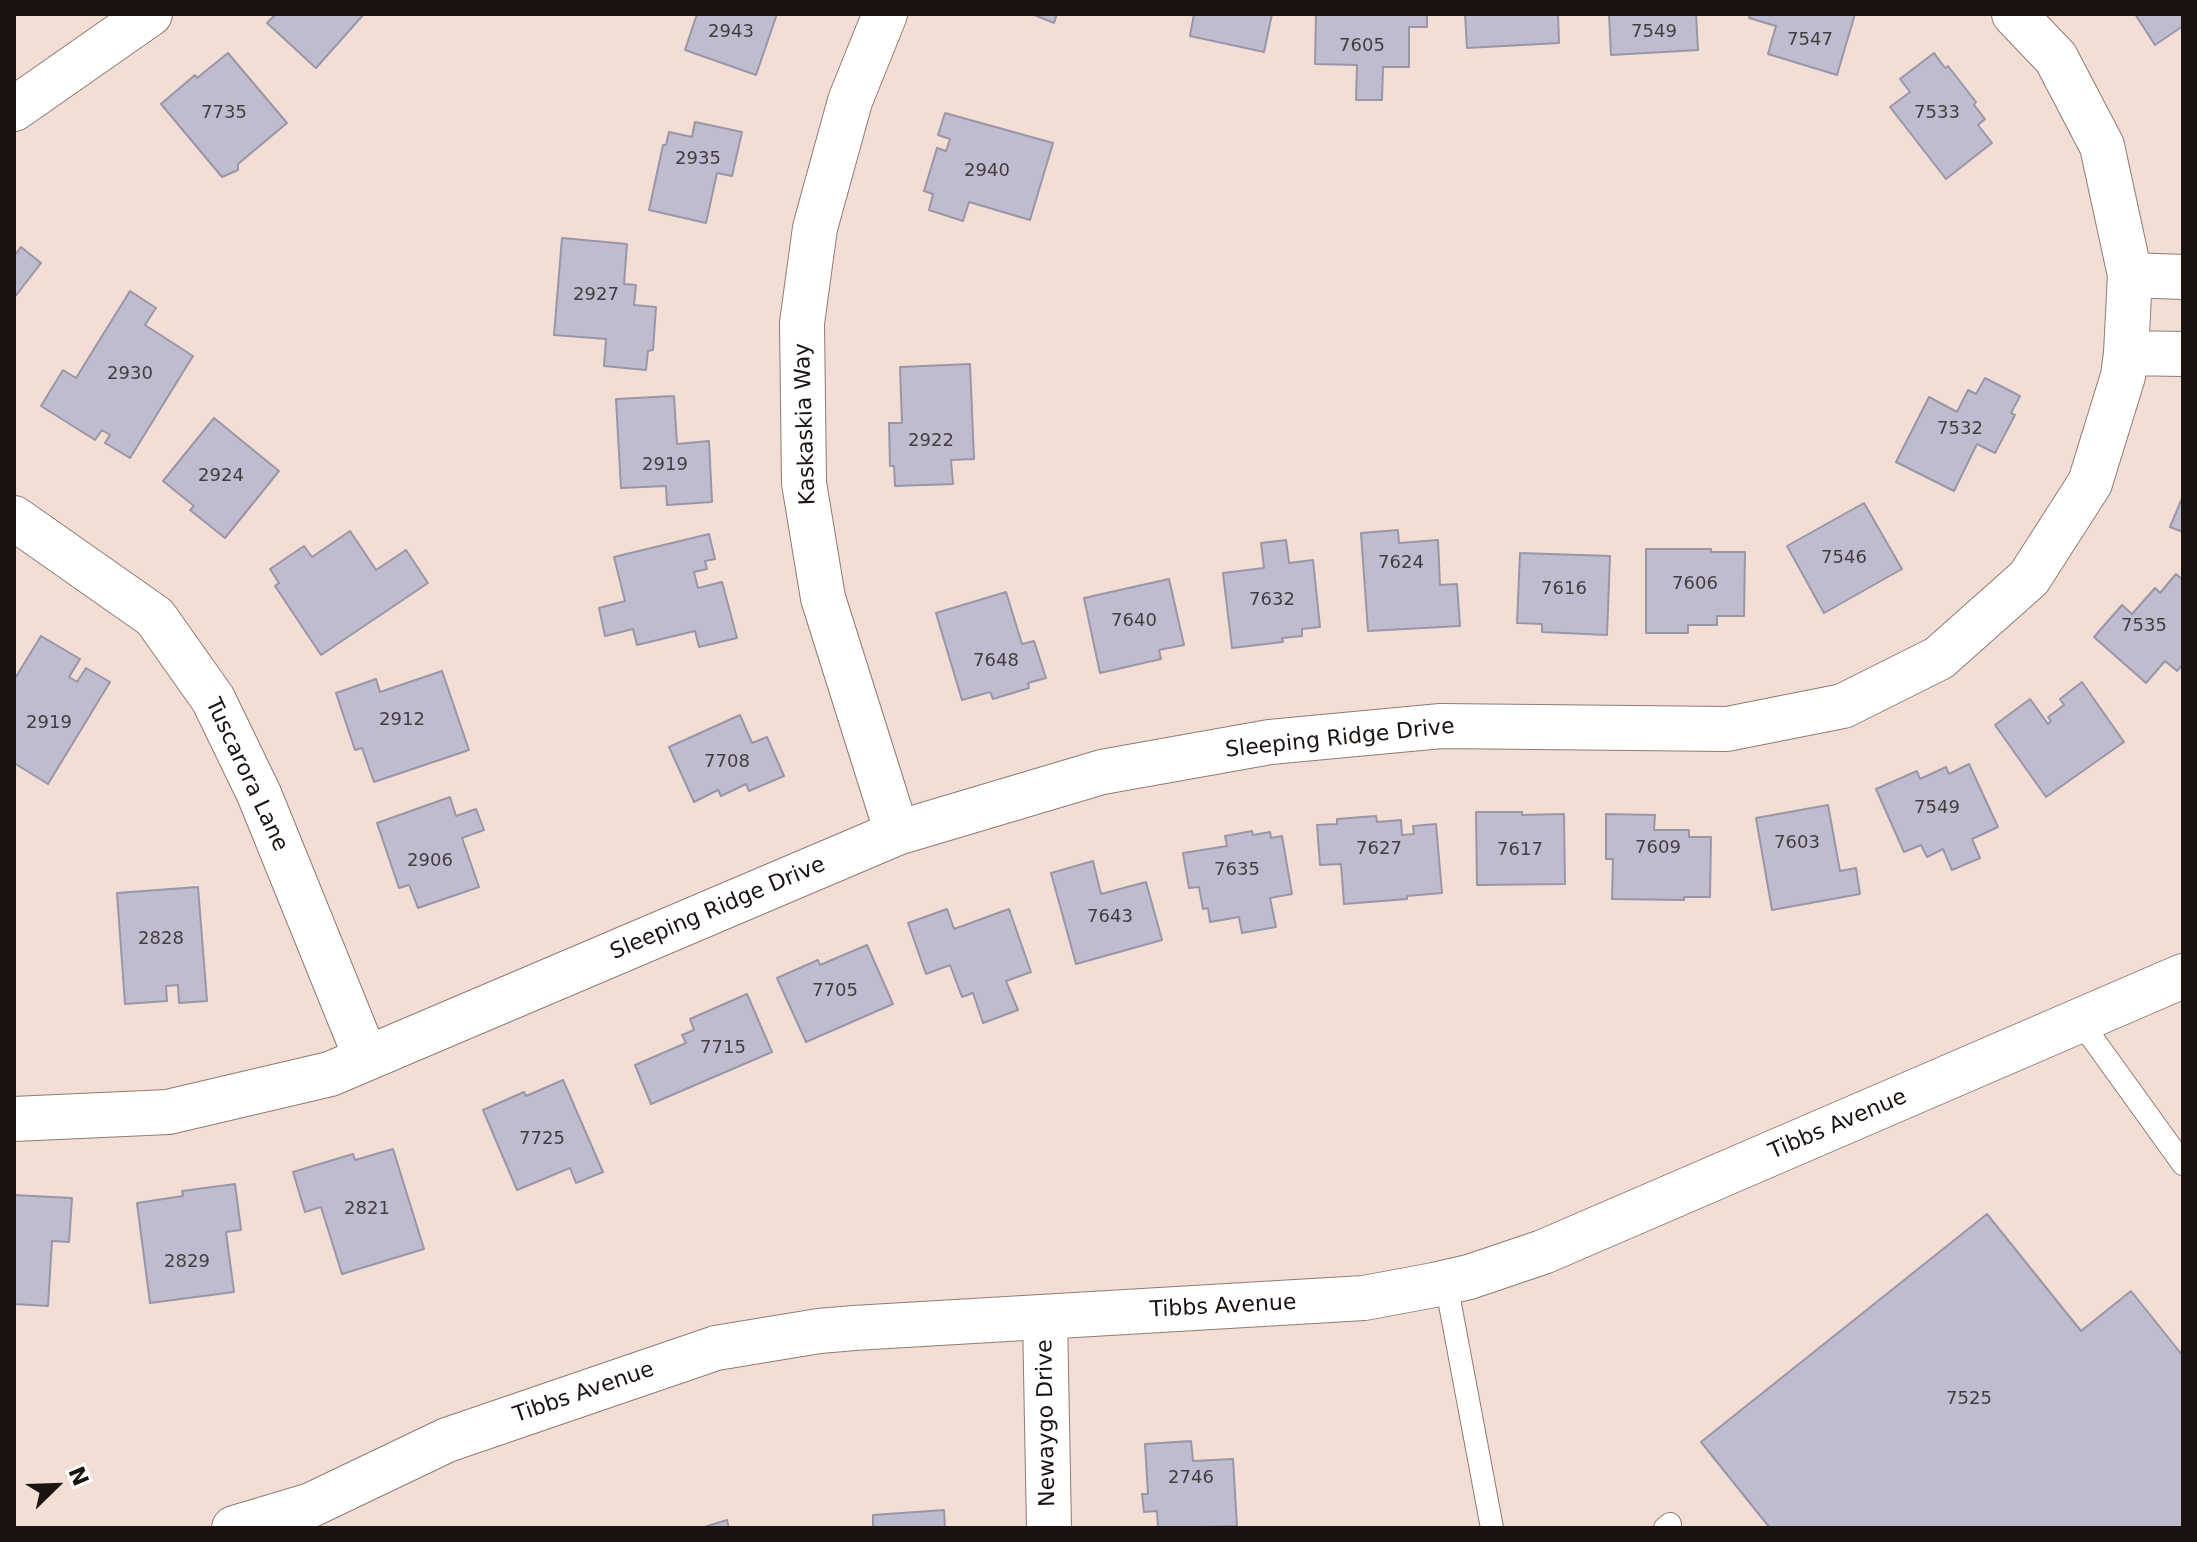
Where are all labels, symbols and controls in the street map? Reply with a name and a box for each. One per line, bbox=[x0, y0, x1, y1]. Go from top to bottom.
house number: 2943 bbox=[708, 21, 754, 43]
house number: 7549 bbox=[1631, 21, 1677, 43]
house number: 7547 bbox=[1787, 29, 1833, 51]
house number: 7605 bbox=[1339, 35, 1385, 57]
house number: 7735 bbox=[201, 102, 247, 124]
house number: 7533 bbox=[1914, 102, 1960, 124]
house number: 2935 bbox=[675, 148, 721, 170]
house number: 2940 bbox=[964, 160, 1010, 182]
house number: 2927 bbox=[573, 284, 619, 306]
street label: Kaskaskia Way bbox=[790, 342, 822, 506]
house number: 2930 bbox=[107, 363, 153, 385]
house number: 7532 bbox=[1937, 418, 1983, 440]
house number: 2922 bbox=[908, 430, 954, 452]
house number: 2919 bbox=[642, 454, 688, 476]
house number: 2924 bbox=[198, 465, 244, 487]
house number: 7546 bbox=[1821, 547, 1867, 569]
house number: 7624 bbox=[1378, 552, 1424, 574]
house number: 7606 bbox=[1672, 573, 1718, 595]
house number: 7616 bbox=[1541, 578, 1587, 600]
house number: 7632 bbox=[1249, 589, 1295, 611]
house number: 7640 bbox=[1111, 610, 1157, 632]
house number: 7535 bbox=[2121, 615, 2167, 637]
house number: 7648 bbox=[973, 650, 1019, 672]
street label: Tuscarora Lane bbox=[199, 694, 293, 856]
house number: 2912 bbox=[379, 709, 425, 731]
house number: 2919 bbox=[26, 712, 72, 734]
street label: Sleeping Ridge Drive bbox=[1224, 714, 1456, 764]
house number: 7708 bbox=[704, 751, 750, 773]
house number: 7549 bbox=[1914, 797, 1960, 819]
house number: 7603 bbox=[1774, 832, 1820, 854]
house number: 7609 bbox=[1635, 837, 1681, 859]
house number: 7627 bbox=[1356, 838, 1402, 860]
house number: 7617 bbox=[1497, 839, 1543, 861]
house number: 2906 bbox=[407, 850, 453, 872]
street label: Sleeping Ridge Drive bbox=[607, 852, 829, 966]
house number: 7635 bbox=[1214, 859, 1260, 881]
house number: 7643 bbox=[1087, 906, 1133, 928]
house number: 2828 bbox=[138, 928, 184, 950]
house number: 7705 bbox=[812, 980, 858, 1002]
house number: 7715 bbox=[700, 1037, 746, 1059]
street label: Tibbs Avenue bbox=[1765, 1084, 1911, 1166]
house number: 7725 bbox=[519, 1128, 565, 1150]
house number: 2821 bbox=[344, 1198, 390, 1220]
house number: 2829 bbox=[164, 1251, 210, 1273]
street label: Tibbs Avenue bbox=[1149, 1290, 1297, 1324]
street label: Newaygo Drive bbox=[1032, 1339, 1062, 1507]
street label: Tibbs Avenue bbox=[510, 1357, 658, 1429]
house number: 7525 bbox=[1946, 1388, 1992, 1410]
north arrow bbox=[16, 1446, 96, 1526]
text: N bbox=[63, 1463, 94, 1490]
house number: 2746 bbox=[1168, 1467, 1214, 1489]

